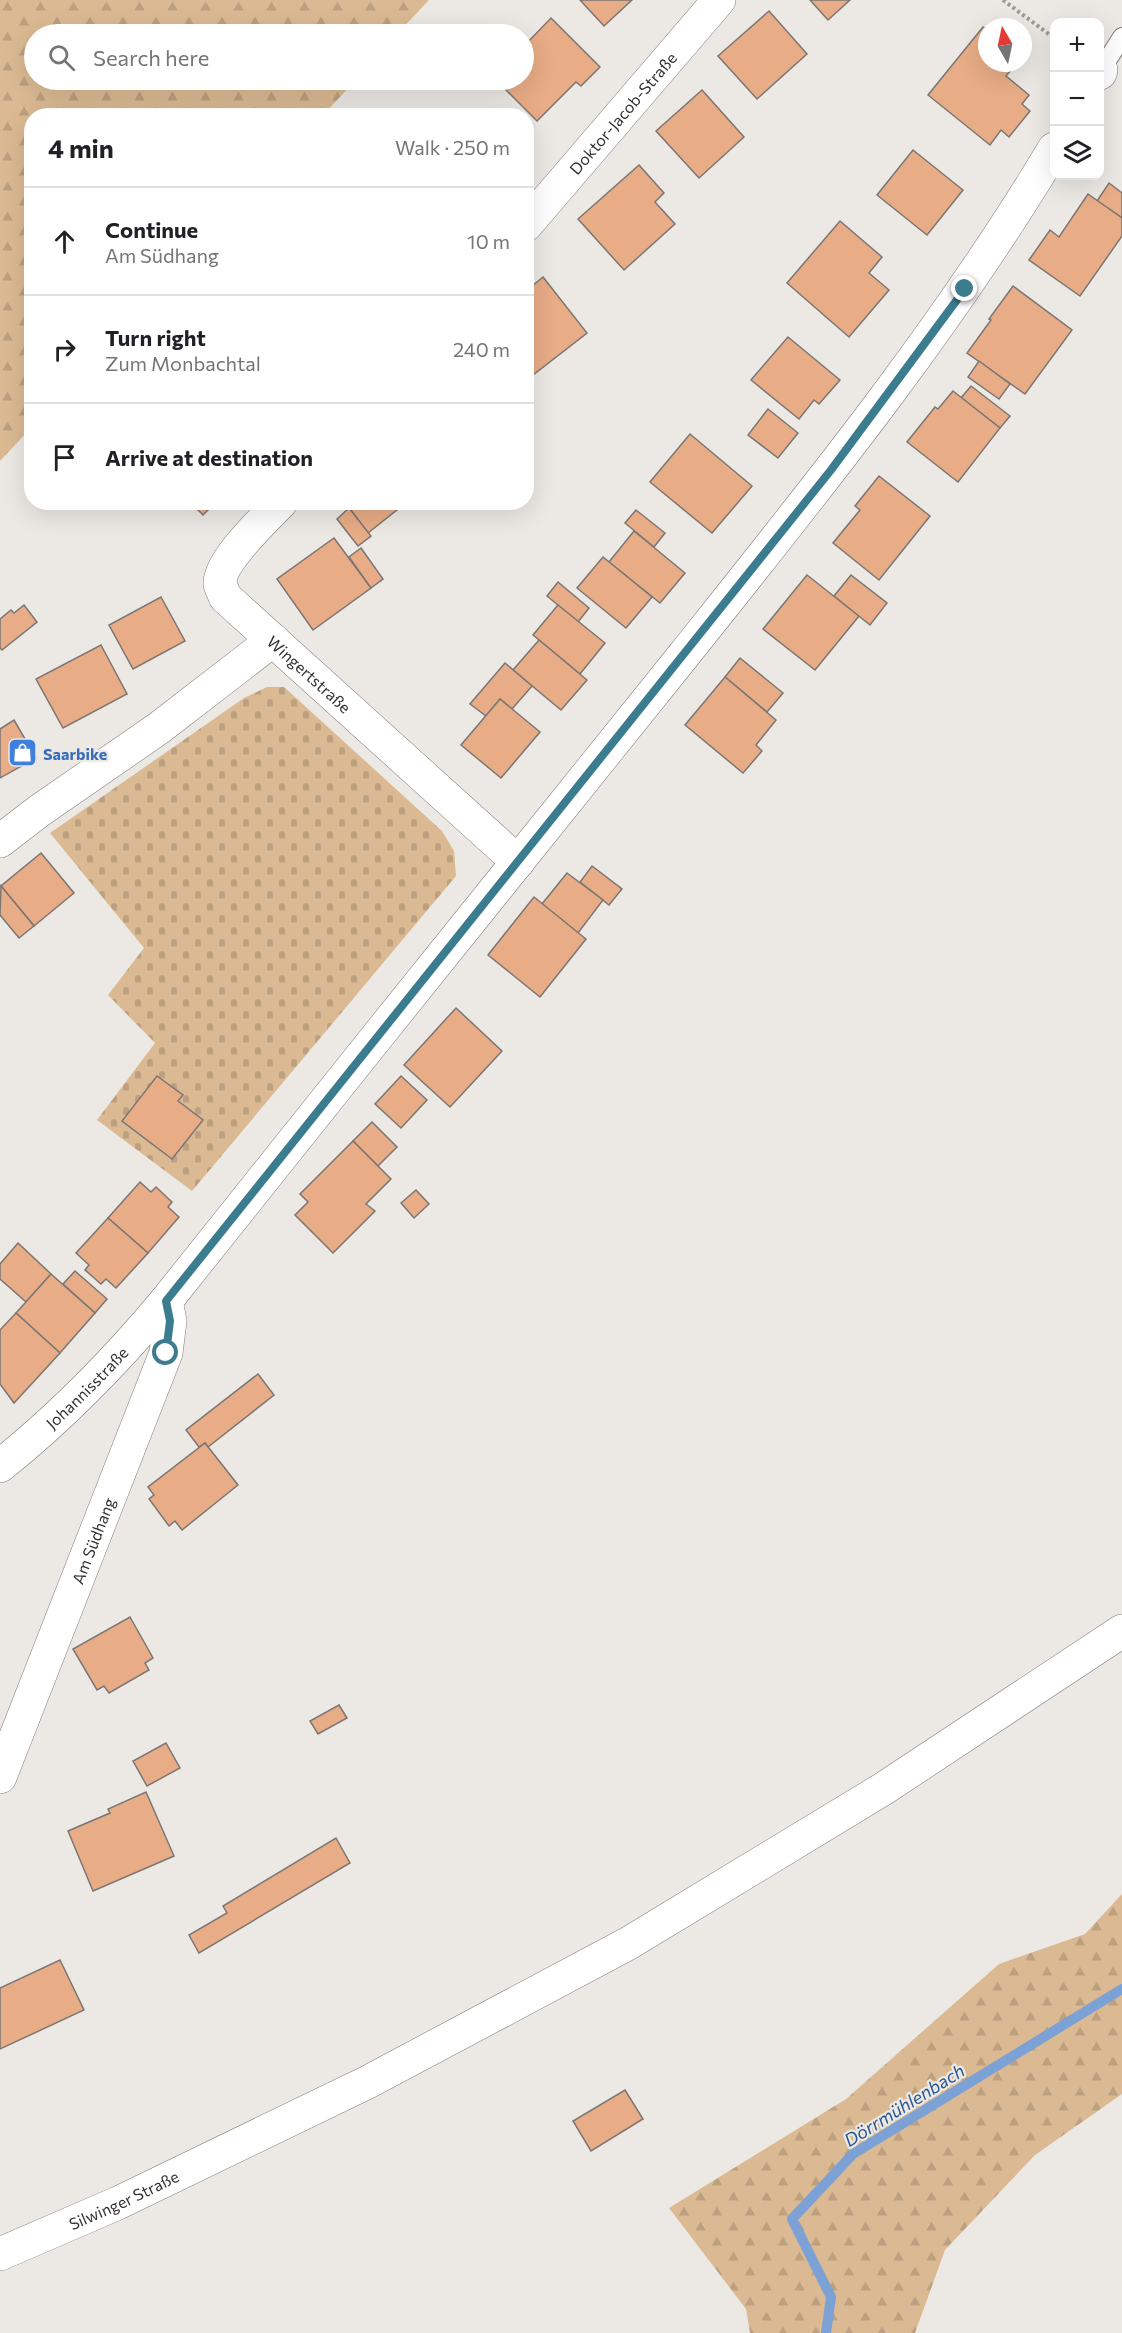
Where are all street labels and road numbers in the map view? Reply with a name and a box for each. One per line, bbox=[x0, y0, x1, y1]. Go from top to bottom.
street label: Doktor-Jacob-Straße bbox=[565, 48, 680, 178]
street label: Wingertstraße bbox=[264, 631, 355, 716]
street label: Johannisstraße bbox=[41, 1342, 131, 1432]
street label: Am Südhang bbox=[67, 1494, 118, 1586]
street label: Silwinger Straße bbox=[66, 2166, 181, 2233]

